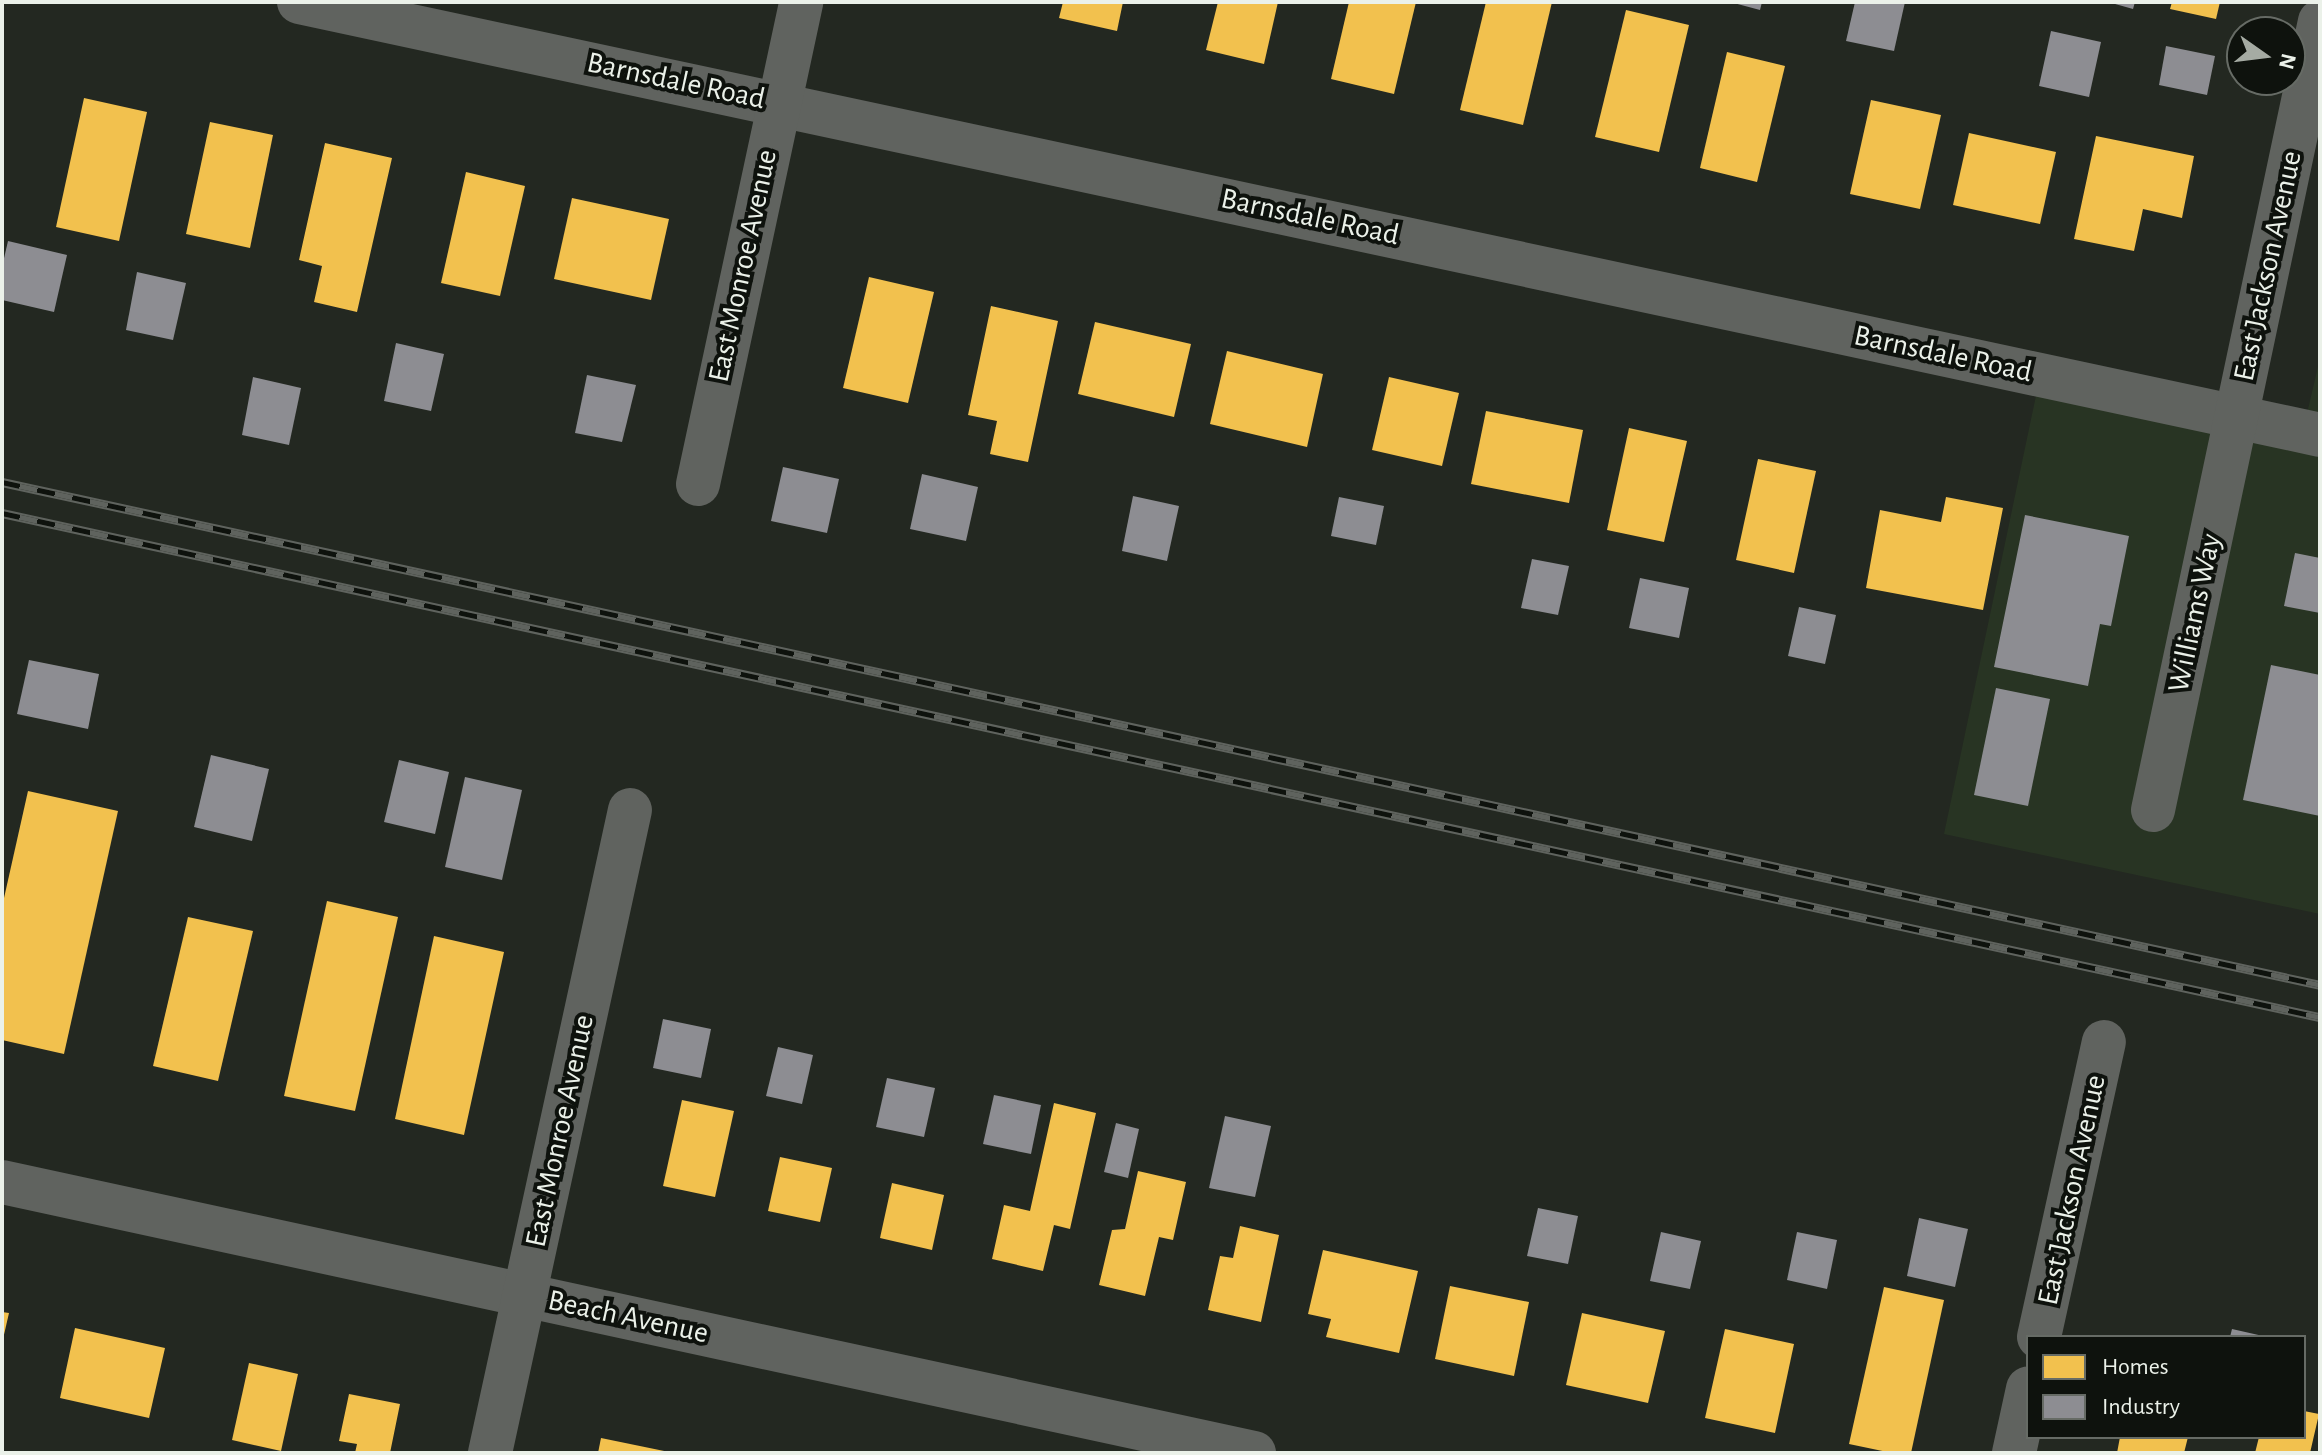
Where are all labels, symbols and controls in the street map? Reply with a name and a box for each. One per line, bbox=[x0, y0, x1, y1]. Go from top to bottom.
north arrow bbox=[2226, 16, 2306, 96]
street label: Barnsdale Road bbox=[584, 45, 768, 117]
text: N bbox=[2275, 51, 2300, 71]
street label: East Monroe Avenue bbox=[701, 147, 785, 385]
street label: East Jackson Avenue bbox=[2226, 148, 2310, 384]
street label: Barnsdale Road bbox=[1218, 181, 1402, 253]
street label: Barnsdale Road bbox=[1851, 318, 2035, 390]
street label: Williams Way bbox=[2161, 530, 2229, 696]
street label: East Monroe Avenue bbox=[518, 1012, 602, 1250]
street label: East Jackson Avenue bbox=[2030, 1072, 2114, 1308]
street label: Beach Avenue bbox=[545, 1282, 711, 1352]
legend bbox=[2026, 1335, 2306, 1439]
text: Homes bbox=[2102, 1355, 2169, 1379]
text: Industry bbox=[2102, 1395, 2180, 1419]

